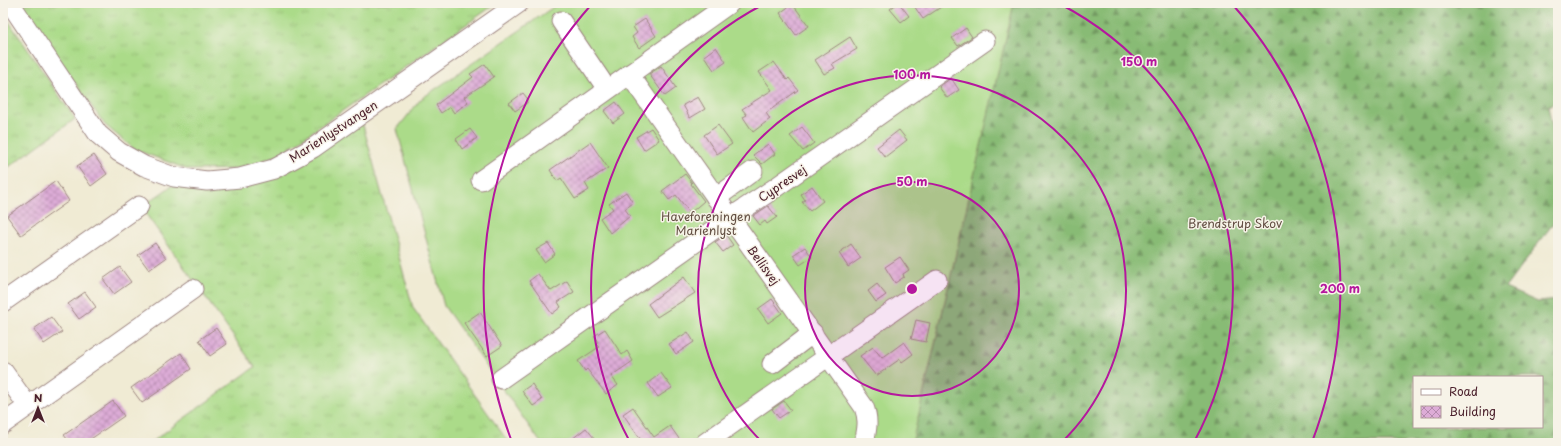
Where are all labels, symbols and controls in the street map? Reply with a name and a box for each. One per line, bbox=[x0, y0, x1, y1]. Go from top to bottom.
text: 150 m bbox=[1121, 52, 1157, 70]
text: 100 m bbox=[893, 65, 931, 83]
street label: Marienlystvangen bbox=[285, 96, 381, 166]
street label: Cypresvej bbox=[754, 160, 810, 206]
text: 50 m bbox=[896, 172, 928, 190]
park label: Haveforeningen Marienlyst bbox=[661, 207, 751, 239]
park label: Brendstrup Skov bbox=[1188, 214, 1282, 232]
street label: Bellisvej bbox=[743, 241, 785, 289]
text: 200 m bbox=[1320, 279, 1360, 297]
centre of rings bbox=[905, 282, 919, 296]
legend bbox=[1413, 376, 1543, 428]
text: Road bbox=[1449, 382, 1478, 400]
north arrow bbox=[18, 388, 58, 428]
text: N bbox=[34, 389, 43, 406]
text: Building bbox=[1449, 402, 1496, 420]

